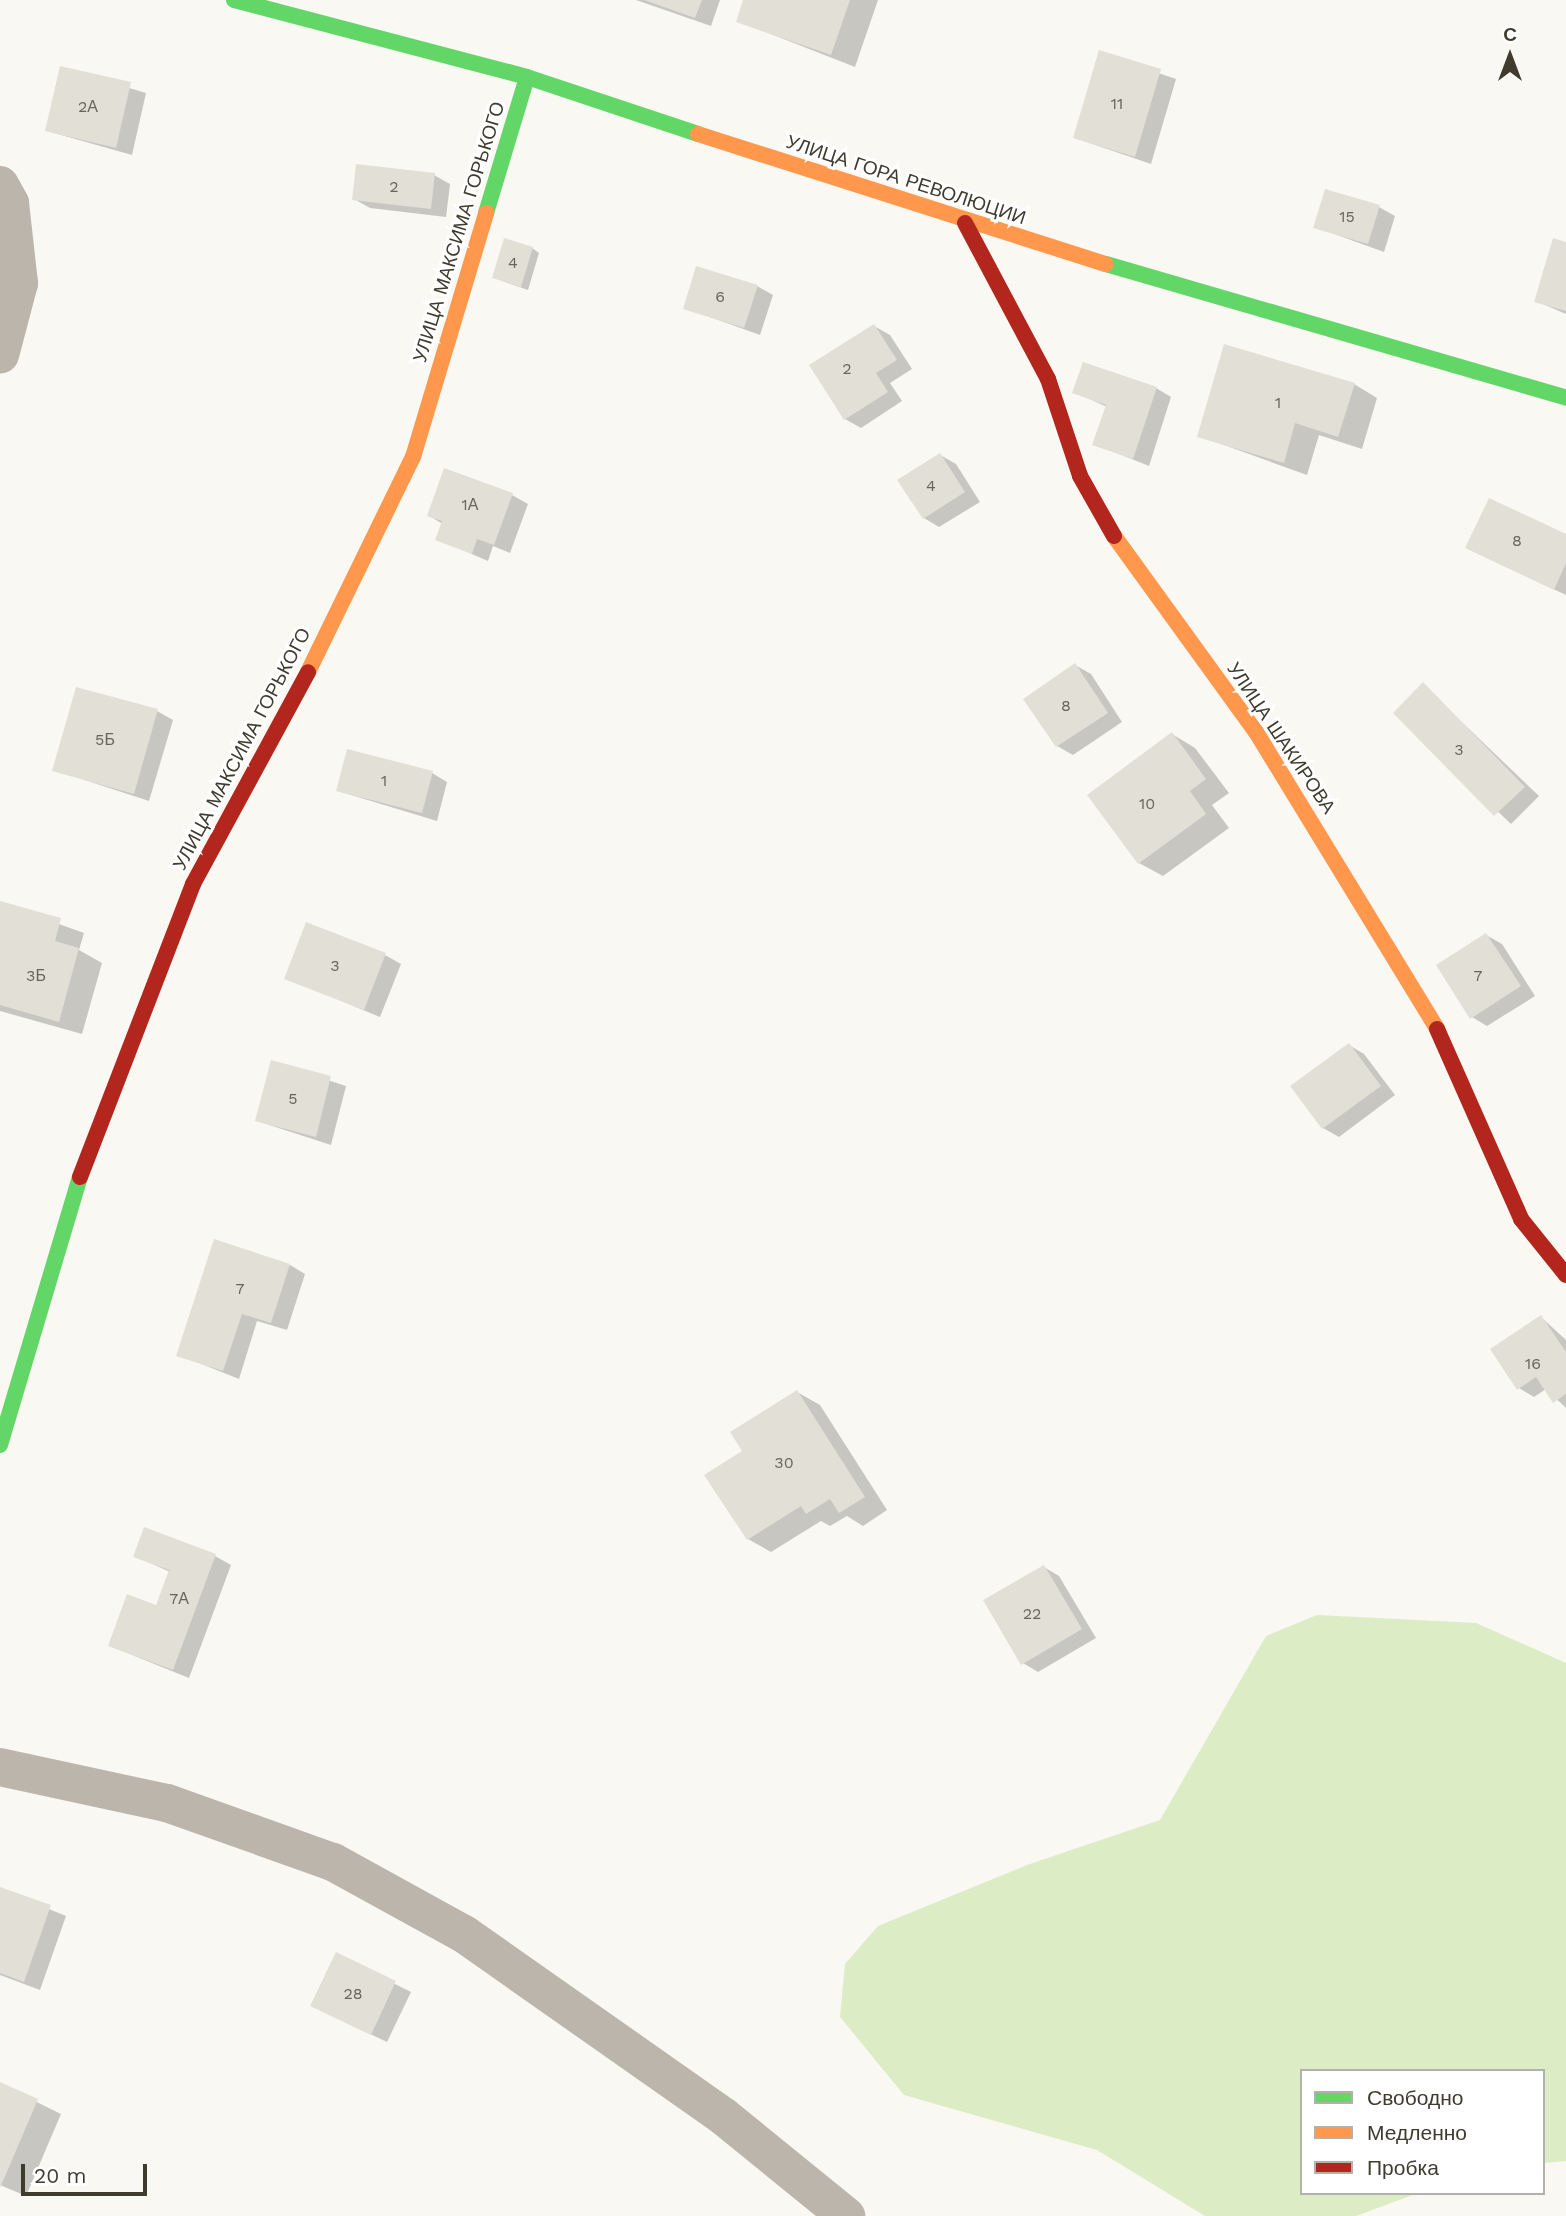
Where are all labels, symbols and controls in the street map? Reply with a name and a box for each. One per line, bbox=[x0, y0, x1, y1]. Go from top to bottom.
north arrow bbox=[1475, 21, 1545, 91]
text: С bbox=[1503, 23, 1517, 46]
house number: 11 bbox=[1111, 94, 1123, 114]
house number: 2А bbox=[78, 97, 98, 117]
street label: УЛИЦА МАКСИМА ГОРЬКОГО bbox=[408, 99, 510, 365]
street label: УЛИЦА ГОРА РЕВОЛЮЦИИ bbox=[783, 130, 1029, 230]
house number: 2 bbox=[389, 177, 399, 197]
house number: 15 bbox=[1339, 207, 1355, 227]
house number: 4 bbox=[508, 253, 518, 273]
house number: 6 bbox=[715, 287, 725, 307]
house number: 2 bbox=[842, 359, 852, 379]
house number: 1 bbox=[1275, 393, 1281, 413]
house number: 4 bbox=[926, 476, 936, 496]
house number: 1А bbox=[462, 495, 478, 515]
house number: 8 bbox=[1512, 531, 1522, 551]
street label: УЛИЦА МАКСИМА ГОРЬКОГО bbox=[168, 624, 316, 874]
street label: УЛИЦА ШАКИРОВА bbox=[1222, 658, 1340, 818]
house number: 8 bbox=[1061, 696, 1071, 716]
house number: 5Б bbox=[95, 730, 115, 750]
house number: 3 bbox=[1454, 740, 1464, 760]
house number: 1 bbox=[381, 771, 387, 791]
house number: 10 bbox=[1139, 794, 1155, 814]
house number: 3 bbox=[330, 956, 340, 976]
house number: 3Б bbox=[26, 966, 46, 986]
house number: 7 bbox=[1474, 966, 1482, 986]
house number: 5 bbox=[288, 1089, 298, 1109]
house number: 7 bbox=[236, 1279, 244, 1299]
house number: 16 bbox=[1525, 1354, 1541, 1374]
house number: 30 bbox=[774, 1453, 794, 1473]
house number: 7А bbox=[169, 1589, 189, 1609]
house number: 22 bbox=[1023, 1604, 1041, 1624]
house number: 28 bbox=[343, 1984, 363, 2004]
legend bbox=[1300, 2069, 1545, 2195]
text: Свободно bbox=[1367, 2085, 1464, 2110]
text: Медленно bbox=[1367, 2120, 1467, 2145]
scale bar bbox=[24, 2150, 150, 2194]
text: Пробка bbox=[1367, 2155, 1439, 2180]
text: 20 m bbox=[34, 2163, 86, 2188]

